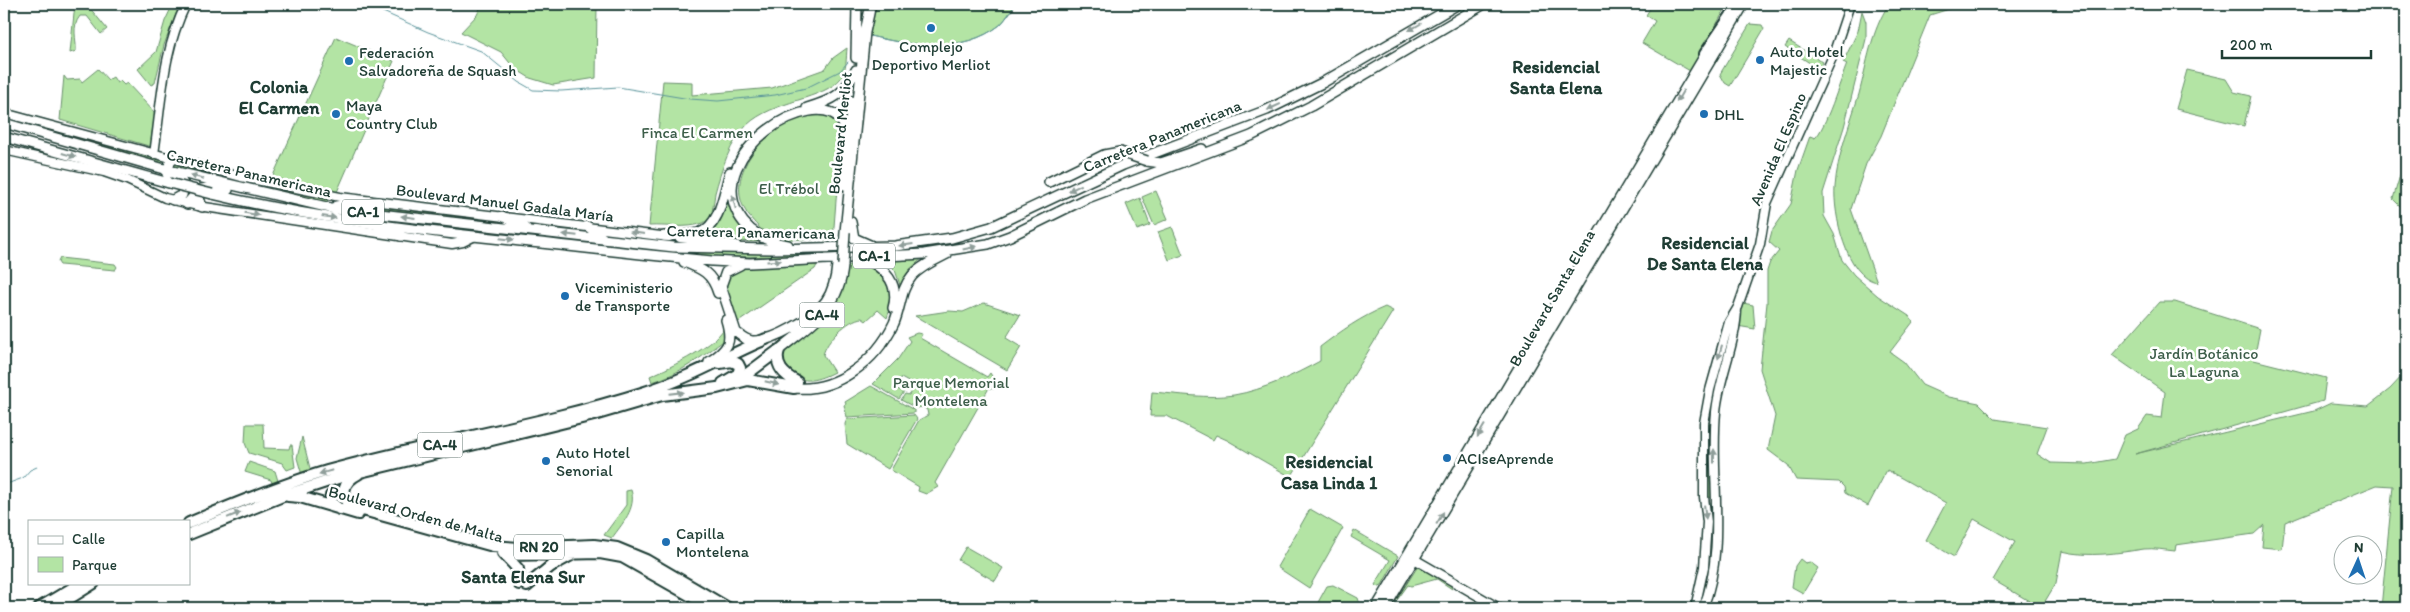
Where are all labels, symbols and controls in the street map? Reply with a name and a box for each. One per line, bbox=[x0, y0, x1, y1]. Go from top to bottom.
marker: Complejo Deportivo Merliot bbox=[925, 22, 937, 34]
one-way arrow bbox=[1409, 23, 1422, 32]
scale bar bbox=[2222, 28, 2371, 60]
text: 200 m bbox=[2230, 36, 2273, 54]
place label: Complejo Deportivo Merliot bbox=[872, 37, 990, 74]
place label: Auto Hotel Majestic bbox=[1770, 42, 1845, 79]
place label: Federación Salvadoreña de Squash bbox=[359, 43, 517, 80]
marker: Auto Hotel Majestic bbox=[1754, 54, 1766, 66]
marker: Federación Salvadoreña de Squash bbox=[343, 55, 355, 67]
district label: Residencial Santa Elena bbox=[1510, 56, 1603, 99]
street label: Boulevard Merliot bbox=[824, 71, 856, 195]
district label: Colonia El Carmen bbox=[239, 76, 320, 119]
one-way arrow bbox=[1675, 89, 1684, 102]
street label: Avenida El Espino bbox=[1746, 90, 1810, 208]
street label: Carretera Panamericana bbox=[1080, 95, 1245, 176]
place label: Maya Country Club bbox=[346, 96, 438, 133]
one-way arrow bbox=[1267, 103, 1281, 111]
place label: DHL bbox=[1714, 105, 1744, 124]
marker: Maya Country Club bbox=[330, 108, 342, 120]
marker: DHL bbox=[1698, 108, 1710, 120]
park label: Finca El Carmen bbox=[641, 123, 753, 142]
street label: Carretera Panamericana bbox=[165, 145, 334, 201]
one-way arrow bbox=[62, 152, 77, 160]
one-way arrow bbox=[190, 173, 205, 181]
park label: El Trébol bbox=[759, 179, 820, 198]
street label: Boulevard Manuel Gadala María bbox=[395, 180, 616, 226]
one-way arrow bbox=[1068, 184, 1082, 192]
one-way arrow bbox=[730, 195, 738, 210]
road number: CA-1 bbox=[342, 200, 384, 224]
one-way arrow bbox=[245, 211, 261, 219]
one-way arrow bbox=[400, 213, 416, 221]
one-way arrow bbox=[321, 214, 337, 222]
street label: Carretera Panamericana bbox=[666, 221, 836, 243]
street label: Boulevard Santa Elena bbox=[1505, 226, 1599, 370]
one-way arrow bbox=[629, 229, 645, 237]
one-way arrow bbox=[561, 231, 577, 239]
district label: Residencial De Santa Elena bbox=[1647, 232, 1763, 275]
one-way arrow bbox=[500, 235, 516, 243]
one-way arrow bbox=[897, 241, 913, 249]
one-way arrow bbox=[963, 243, 979, 251]
road number: CA-1 bbox=[853, 244, 895, 268]
one-way arrow bbox=[766, 257, 782, 265]
place label: Viceministerio de Transporte bbox=[575, 278, 673, 315]
marker: Viceministerio de Transporte bbox=[559, 290, 571, 302]
road number: CA-4 bbox=[800, 302, 844, 328]
one-way arrow bbox=[1716, 344, 1724, 359]
park label: Jardín Botánico La Laguna bbox=[2150, 344, 2258, 381]
park label: Parque Memorial Montelena bbox=[893, 373, 1010, 410]
one-way arrow bbox=[765, 379, 780, 387]
one-way arrow bbox=[669, 389, 685, 397]
one-way arrow bbox=[1477, 425, 1486, 438]
road number: CA-4 bbox=[418, 432, 462, 458]
place label: Auto Hotel Senorial bbox=[556, 443, 631, 480]
one-way arrow bbox=[1710, 448, 1718, 464]
place label: ACIseAprende bbox=[1457, 449, 1554, 468]
district label: Residencial Casa Linda 1 bbox=[1281, 451, 1378, 494]
marker: ACIseAprende bbox=[1441, 452, 1453, 464]
marker: Auto Hotel Senorial bbox=[540, 455, 552, 467]
one-way arrow bbox=[318, 468, 333, 476]
street label: Boulevard Orden de Malta bbox=[327, 482, 506, 547]
one-way arrow bbox=[1701, 505, 1709, 521]
one-way arrow bbox=[226, 510, 241, 518]
one-way arrow bbox=[1435, 511, 1444, 524]
legend bbox=[28, 520, 190, 584]
place label: Capilla Montelena bbox=[676, 524, 750, 561]
text: Calle bbox=[72, 530, 105, 548]
road number: RN 20 bbox=[514, 534, 564, 560]
north arrow bbox=[2332, 534, 2382, 584]
marker: Capilla Montelena bbox=[660, 536, 672, 548]
text: N bbox=[2353, 539, 2364, 556]
text: Parque bbox=[72, 556, 117, 574]
district label: Santa Elena Sur bbox=[461, 566, 586, 588]

